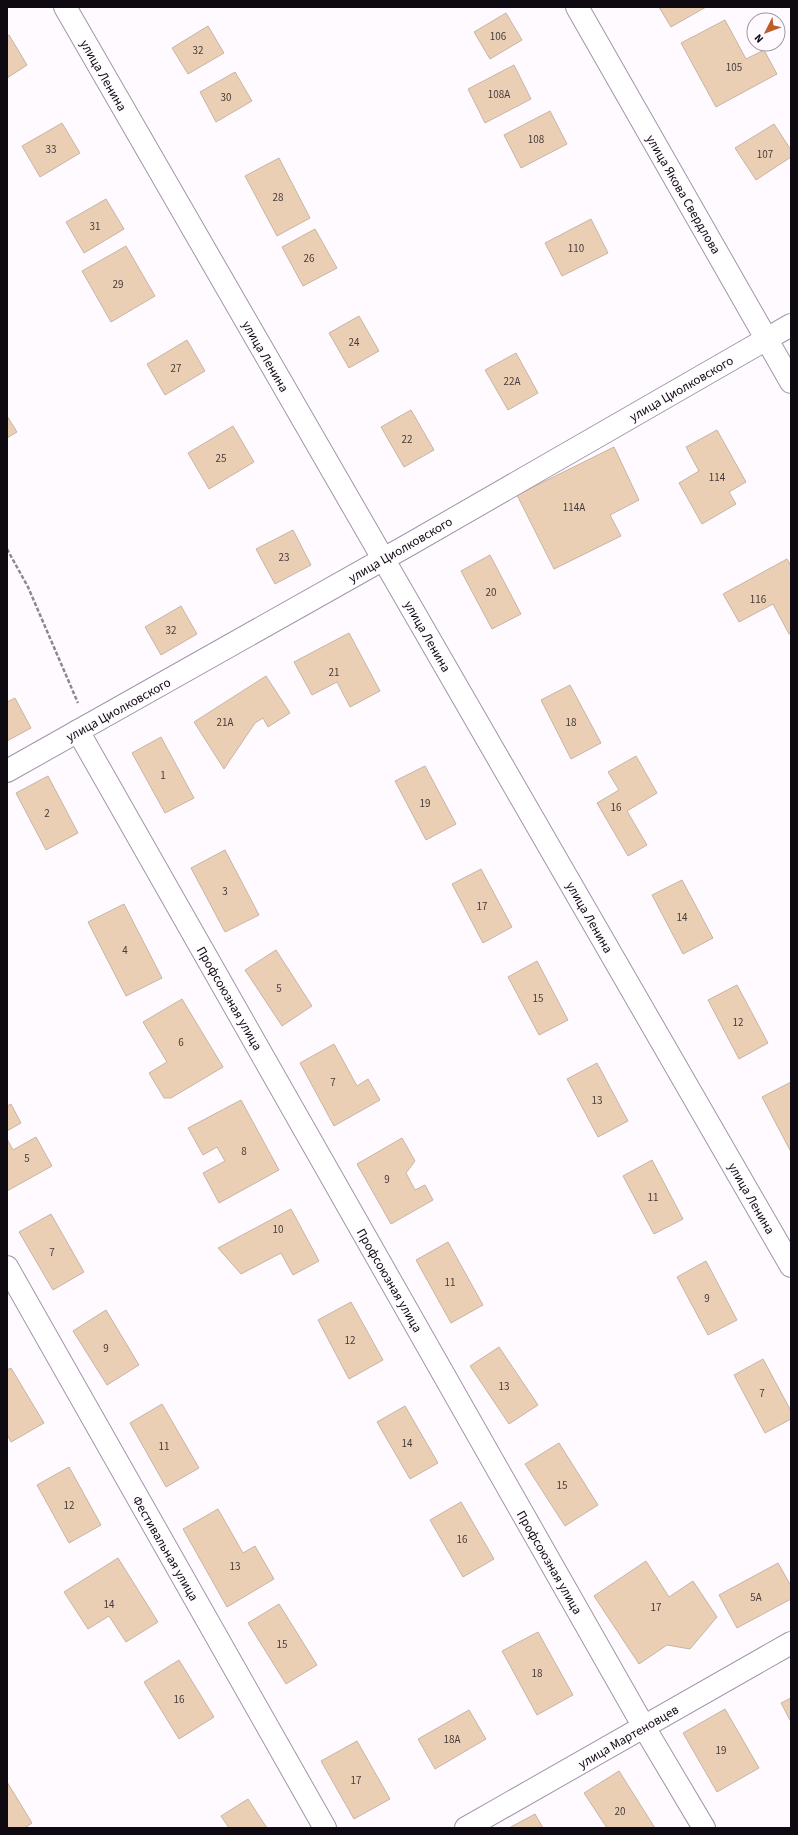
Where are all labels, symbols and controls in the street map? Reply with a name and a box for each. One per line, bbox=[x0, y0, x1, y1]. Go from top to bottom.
north arrow bbox=[746, 12, 786, 52]
house number: 106 bbox=[490, 29, 507, 44]
text: N bbox=[751, 31, 767, 46]
street label: улица Ленина bbox=[75, 36, 131, 115]
house number: 32 bbox=[193, 43, 203, 58]
house number: 105 bbox=[726, 60, 742, 75]
house number: 108А bbox=[488, 87, 510, 102]
house number: 30 bbox=[221, 90, 231, 105]
street label: улица Якова Свердлова bbox=[642, 131, 725, 258]
house number: 108 bbox=[528, 132, 545, 147]
house number: 33 bbox=[46, 142, 56, 157]
house number: 107 bbox=[757, 147, 773, 162]
house number: 28 bbox=[273, 190, 284, 205]
house number: 31 bbox=[90, 219, 100, 234]
house number: 110 bbox=[568, 241, 584, 256]
house number: 26 bbox=[304, 251, 315, 266]
house number: 29 bbox=[113, 277, 123, 292]
street label: улица Ленина bbox=[237, 317, 293, 396]
house number: 24 bbox=[349, 335, 360, 350]
street label: улица Циолковского bbox=[626, 352, 737, 426]
house number: 27 bbox=[171, 361, 181, 376]
house number: 22А bbox=[504, 374, 520, 389]
house number: 22 bbox=[402, 432, 412, 447]
house number: 25 bbox=[216, 451, 226, 466]
house number: 114 bbox=[709, 470, 726, 485]
house number: 114А bbox=[563, 500, 585, 515]
street label: улица Циолковского bbox=[345, 513, 456, 587]
house number: 23 bbox=[279, 550, 289, 565]
house number: 20 bbox=[486, 585, 496, 600]
house number: 116 bbox=[750, 592, 767, 607]
street label: улица Ленина bbox=[399, 597, 455, 676]
house number: 32 bbox=[166, 623, 176, 638]
house number: 21 bbox=[329, 665, 339, 680]
street label: улица Циолковского bbox=[63, 674, 174, 746]
house number: 21А bbox=[217, 715, 233, 730]
house number: 18 bbox=[566, 715, 577, 730]
house number: 1 bbox=[160, 768, 166, 783]
house number: 19 bbox=[420, 796, 430, 811]
house number: 16 bbox=[611, 800, 622, 815]
house number: 2 bbox=[44, 806, 50, 821]
street label: улица Ленина bbox=[561, 878, 617, 957]
house number: 3 bbox=[222, 884, 228, 899]
house number: 17 bbox=[477, 899, 487, 914]
house number: 14 bbox=[677, 910, 688, 925]
house number: 4 bbox=[122, 943, 128, 958]
street label: Профсоюзная улица bbox=[192, 943, 266, 1054]
house number: 5 bbox=[276, 981, 282, 996]
house number: 15 bbox=[533, 991, 543, 1006]
house number: 12 bbox=[733, 1015, 743, 1030]
house number: 6 bbox=[178, 1035, 184, 1050]
house number: 7 bbox=[330, 1075, 336, 1090]
house number: 13 bbox=[592, 1093, 602, 1108]
house number: 8 bbox=[241, 1144, 247, 1159]
house number: 5 bbox=[24, 1151, 30, 1166]
street label: улица Ленина bbox=[723, 1159, 779, 1238]
house number: 9 bbox=[384, 1172, 390, 1187]
house number: 11 bbox=[648, 1190, 658, 1205]
house number: 10 bbox=[273, 1222, 283, 1237]
street label: Профсоюзная улица bbox=[352, 1225, 426, 1336]
house number: 7 bbox=[49, 1245, 55, 1260]
house number: 11 bbox=[445, 1275, 455, 1290]
house number: 9 bbox=[704, 1291, 710, 1306]
house number: 12 bbox=[345, 1333, 355, 1348]
house number: 9 bbox=[103, 1341, 109, 1356]
house number: 13 bbox=[499, 1379, 509, 1394]
house number: 7 bbox=[759, 1386, 765, 1401]
house number: 14 bbox=[402, 1436, 413, 1451]
house number: 11 bbox=[159, 1439, 169, 1454]
house number: 15 bbox=[557, 1478, 567, 1493]
street label: Фестивальная улица bbox=[128, 1493, 203, 1604]
house number: 12 bbox=[64, 1498, 74, 1513]
street label: Профсоюзная улица bbox=[512, 1507, 586, 1618]
house number: 16 bbox=[457, 1532, 468, 1547]
house number: 13 bbox=[230, 1559, 240, 1574]
house number: 5А bbox=[750, 1590, 762, 1605]
house number: 14 bbox=[104, 1597, 115, 1612]
house number: 17 bbox=[651, 1600, 661, 1615]
house number: 15 bbox=[277, 1637, 287, 1652]
house number: 18 bbox=[532, 1666, 543, 1681]
house number: 16 bbox=[174, 1692, 185, 1707]
street label: улица Мартеновцев bbox=[575, 1701, 682, 1773]
house number: 18А bbox=[444, 1732, 460, 1747]
house number: 19 bbox=[716, 1743, 726, 1758]
house number: 17 bbox=[351, 1773, 361, 1788]
house number: 20 bbox=[615, 1804, 625, 1819]

